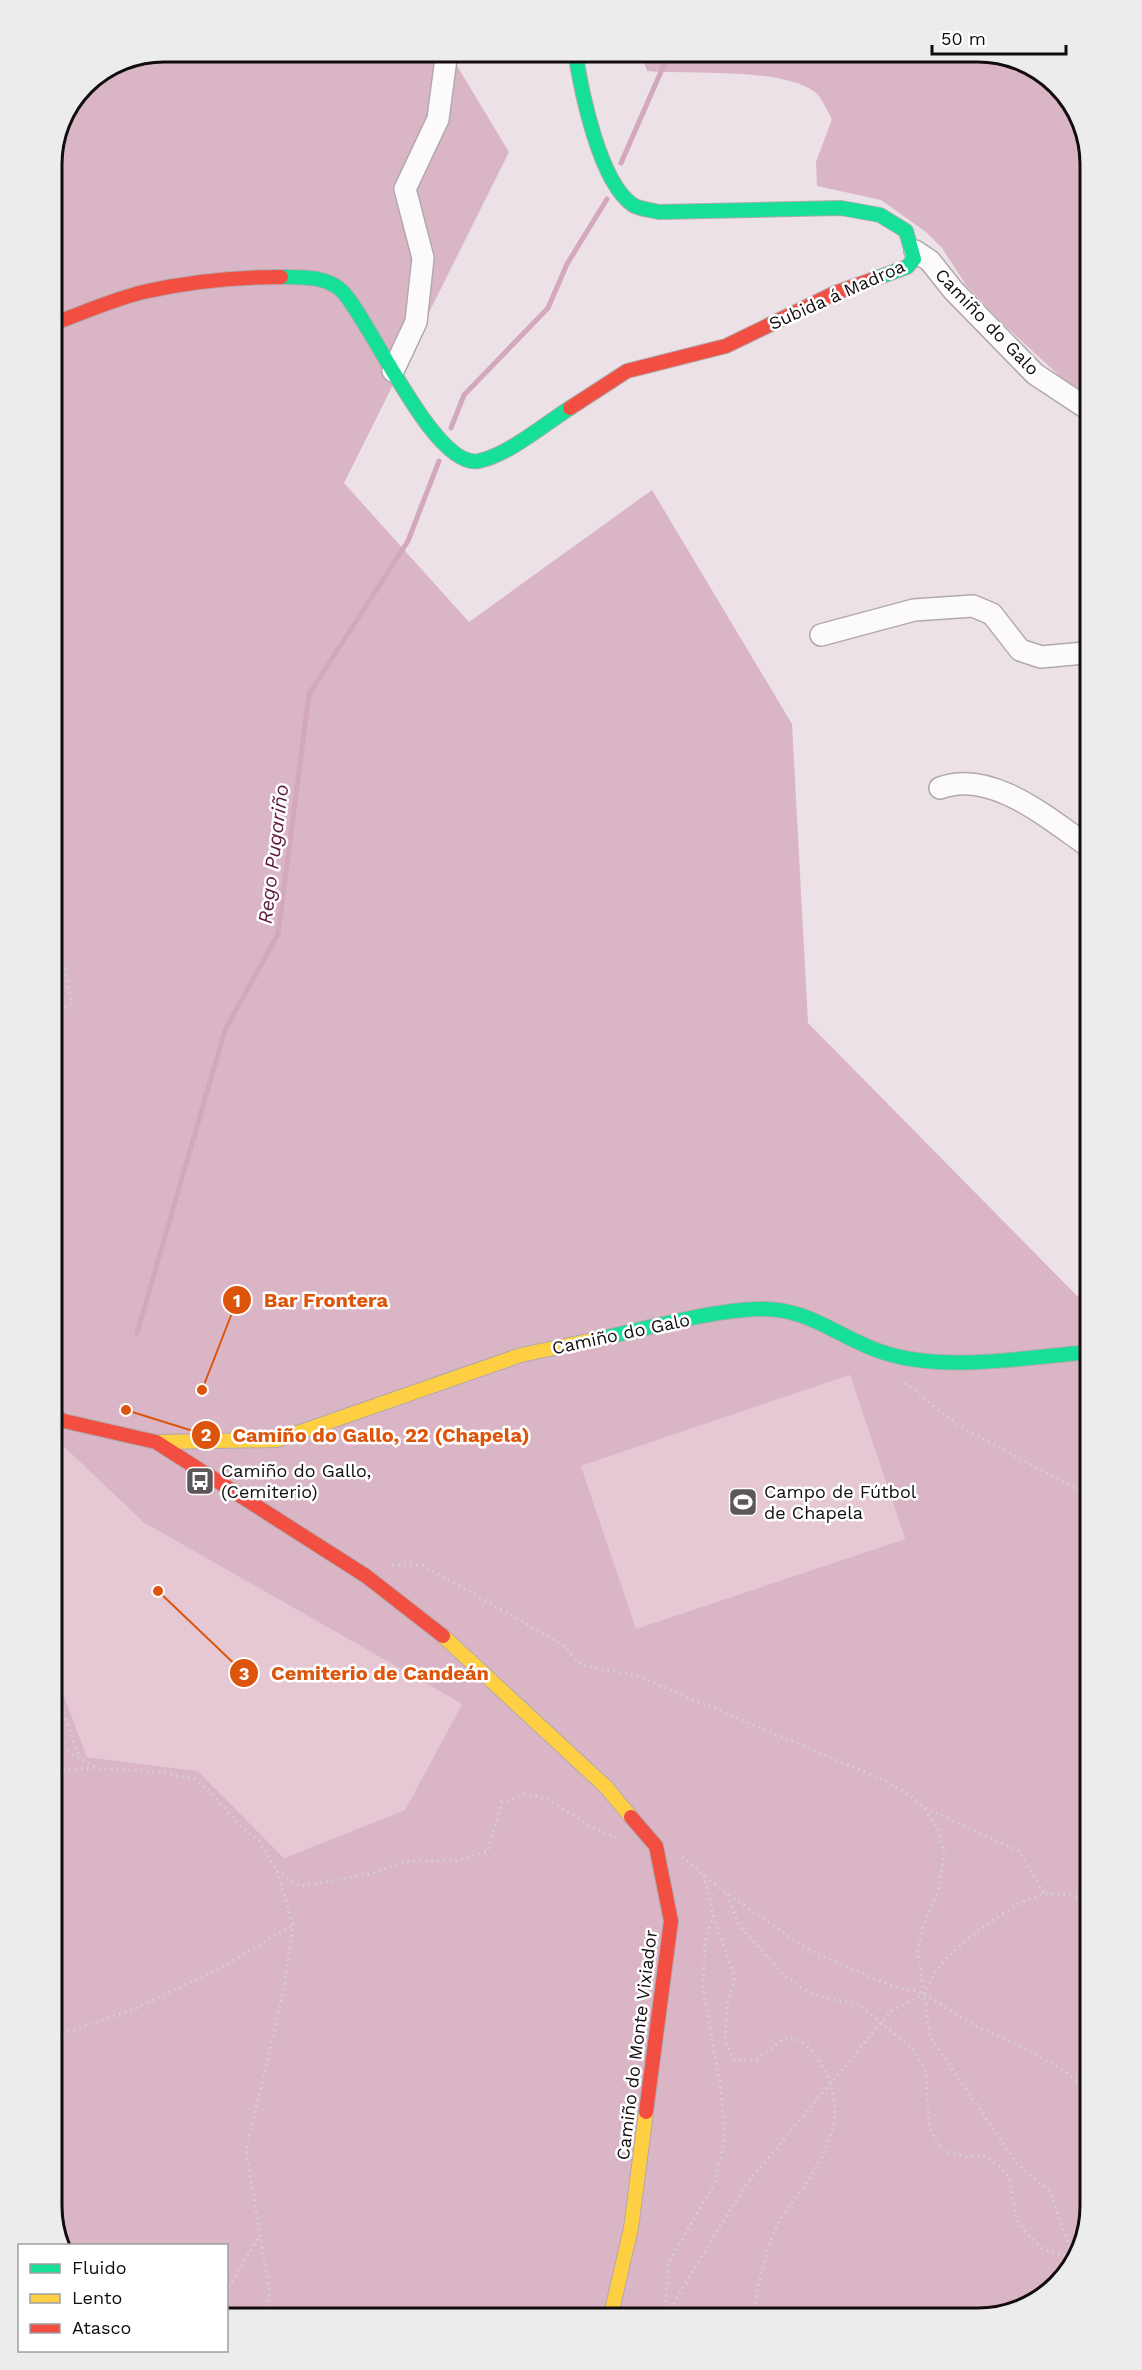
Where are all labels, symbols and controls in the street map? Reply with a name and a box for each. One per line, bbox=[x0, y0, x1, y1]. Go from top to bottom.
scale bar bbox=[932, 18, 1066, 56]
text: 50 m bbox=[941, 28, 986, 49]
street label: Subida á Madroa bbox=[766, 255, 908, 334]
street label: Camiño do Galo bbox=[931, 264, 1044, 379]
water label: Rego Pugariño bbox=[253, 783, 293, 925]
callout: Bar Frontera bbox=[222, 1281, 400, 1319]
text: Bar Frontera bbox=[264, 1288, 389, 1312]
text: 1 bbox=[233, 1290, 241, 1311]
street label: Camiño do Galo bbox=[550, 1309, 692, 1358]
callout: Camiño do Gallo, 22 (Chapela) bbox=[191, 1416, 542, 1454]
text: Camiño do Gallo, 22 (Chapela) bbox=[232, 1423, 530, 1447]
text: 2 bbox=[201, 1424, 211, 1445]
place label: Camiño do Gallo, (Cemiterio) bbox=[221, 1460, 371, 1502]
bus stop icon: Camiño do Gallo, (Cemiterio) bbox=[184, 1465, 216, 1497]
place label: Campo de Fútbol de Chapela bbox=[764, 1481, 917, 1523]
sports icon: Campo de Fútbol de Chapela bbox=[727, 1486, 759, 1518]
callout: Cemiterio de Candeán bbox=[229, 1654, 501, 1692]
text: Cemiterio de Candeán bbox=[271, 1661, 489, 1685]
text: 3 bbox=[239, 1663, 249, 1684]
street label: Camiño do Monte Vixiador bbox=[612, 1929, 661, 2161]
legend bbox=[18, 2244, 228, 2352]
text: Fluido bbox=[72, 2257, 126, 2278]
text: Lento bbox=[72, 2287, 122, 2308]
text: Atasco bbox=[72, 2317, 131, 2338]

